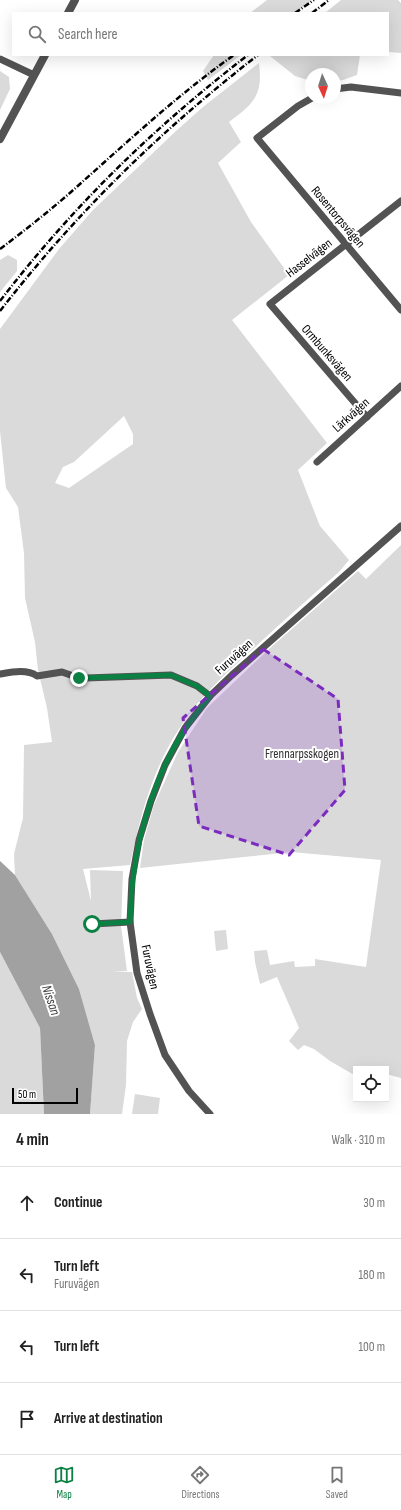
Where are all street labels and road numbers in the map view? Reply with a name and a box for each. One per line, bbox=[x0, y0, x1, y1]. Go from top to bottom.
street label: Rosentorpsvägen bbox=[308, 183, 368, 251]
street label: Hasselvägen bbox=[283, 235, 335, 281]
street label: Ormbunksvägen bbox=[298, 321, 356, 385]
street label: Lärkvägen bbox=[329, 394, 373, 436]
street label: Furuvägen bbox=[212, 636, 256, 678]
street label: Furuvägen bbox=[137, 943, 163, 991]

